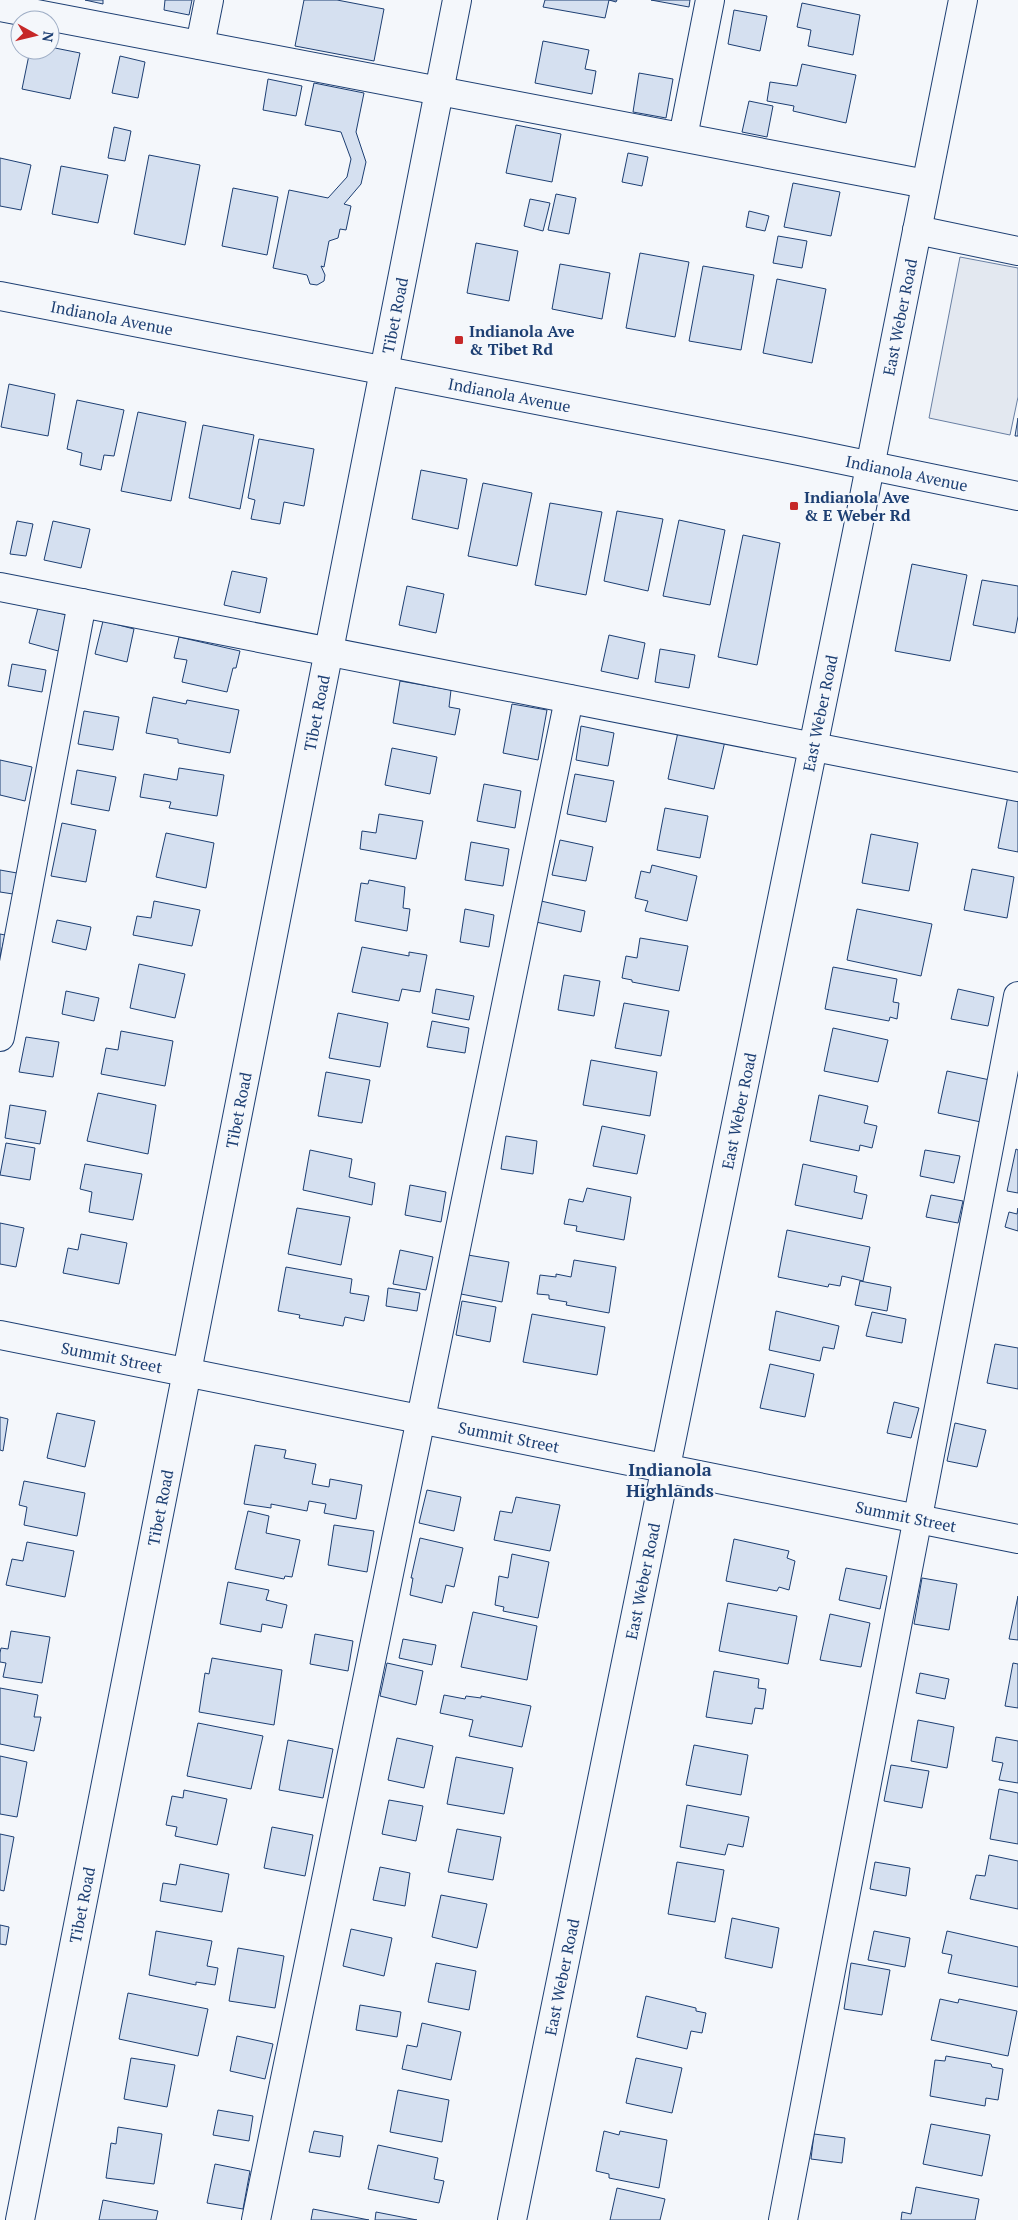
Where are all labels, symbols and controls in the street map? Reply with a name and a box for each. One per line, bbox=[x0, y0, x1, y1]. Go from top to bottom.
north arrow bbox=[10, 10, 60, 60]
text: N bbox=[38, 30, 59, 44]
street label: East Weber Road bbox=[877, 257, 922, 377]
street label: Tibet Road bbox=[377, 275, 413, 355]
street label: Indianola Avenue bbox=[49, 295, 175, 340]
place label: Indianola Ave & Tibet Rd bbox=[469, 320, 575, 360]
marker: Indianola Ave & Tibet Rd bbox=[453, 334, 465, 346]
street label: Indianola Avenue bbox=[446, 372, 573, 417]
street label: Indianola Avenue bbox=[844, 450, 970, 496]
place label: Indianola Ave & E Weber Rd bbox=[804, 486, 911, 526]
marker: Indianola Ave & E Weber Rd bbox=[788, 500, 800, 512]
street label: East Weber Road bbox=[797, 653, 843, 774]
street label: Tibet Road bbox=[298, 673, 335, 753]
street label: East Weber Road bbox=[716, 1050, 761, 1171]
street label: Tibet Road bbox=[220, 1070, 257, 1150]
street label: Summit Street bbox=[59, 1337, 164, 1378]
street label: Summit Street bbox=[456, 1416, 561, 1458]
district label: Indianola Highlands bbox=[626, 1457, 714, 1502]
street label: Tibet Road bbox=[142, 1468, 178, 1548]
street label: Summit Street bbox=[853, 1496, 959, 1537]
street label: East Weber Road bbox=[620, 1521, 665, 1642]
street label: Tibet Road bbox=[64, 1865, 100, 1945]
street label: East Weber Road bbox=[539, 1917, 584, 2037]

